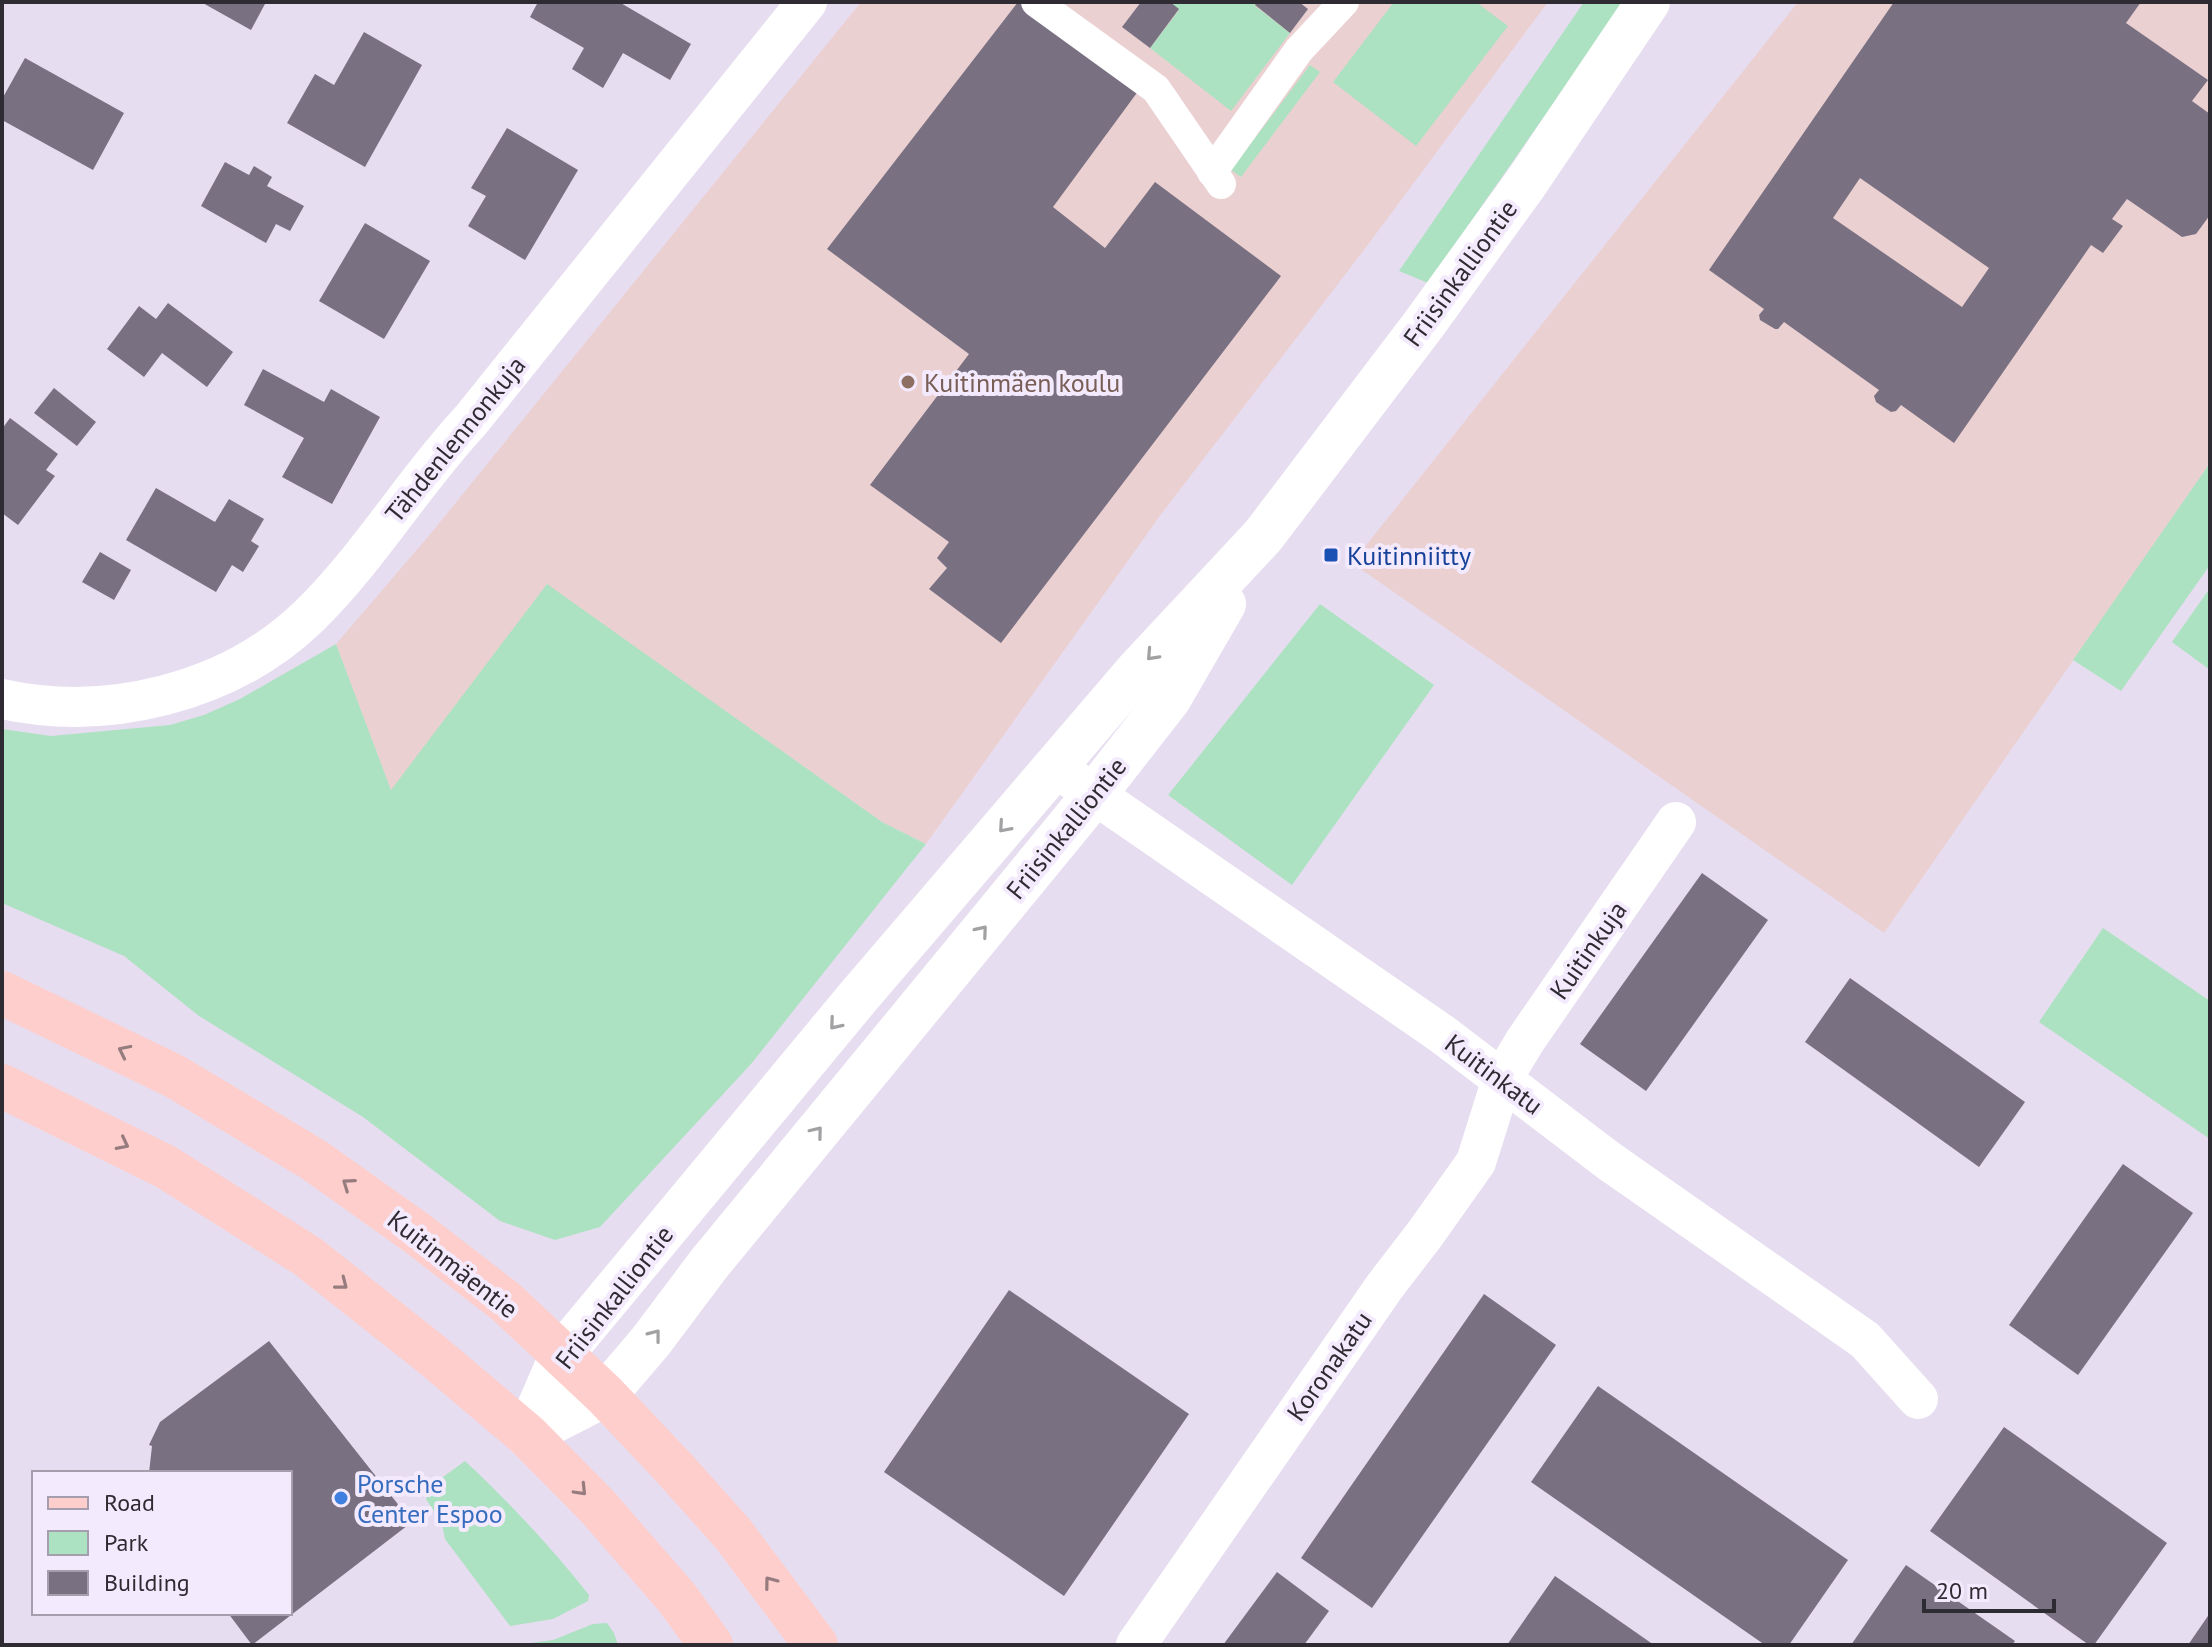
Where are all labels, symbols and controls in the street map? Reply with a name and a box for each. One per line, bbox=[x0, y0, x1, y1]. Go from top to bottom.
street label: Friisinkalliontie bbox=[1396, 193, 1524, 353]
street label: Tähdenlennonkuja bbox=[378, 349, 532, 529]
place label: Kuitinmäen koulu bbox=[924, 366, 1120, 399]
marker: Kuitinmäen koulu bbox=[899, 373, 917, 391]
place label: Kuitinniitty bbox=[1347, 539, 1471, 572]
marker: Kuitinniitty bbox=[1322, 546, 1340, 564]
one-way arrow bbox=[1147, 646, 1162, 660]
street label: Friisinkalliontie bbox=[999, 750, 1133, 906]
one-way arrow bbox=[999, 817, 1014, 832]
street label: Kuitinkuja bbox=[1542, 894, 1634, 1006]
one-way arrow bbox=[972, 926, 987, 940]
one-way arrow bbox=[830, 1015, 845, 1030]
street label: Kuitinkatu bbox=[1438, 1026, 1550, 1122]
one-way arrow bbox=[118, 1045, 133, 1061]
one-way arrow bbox=[807, 1126, 821, 1141]
one-way arrow bbox=[114, 1135, 129, 1150]
one-way arrow bbox=[342, 1179, 356, 1194]
street label: Kuitinmäentie bbox=[381, 1203, 525, 1325]
street label: Friisinkalliontie bbox=[548, 1219, 680, 1375]
one-way arrow bbox=[333, 1274, 348, 1288]
street label: Koronakatu bbox=[1279, 1305, 1379, 1427]
one-way arrow bbox=[645, 1330, 660, 1345]
place label: Porsche Center Espoo bbox=[357, 1467, 503, 1530]
legend bbox=[32, 1471, 292, 1615]
one-way arrow bbox=[572, 1481, 587, 1495]
text: Road bbox=[104, 1487, 155, 1518]
marker: Porsche Center Espoo bbox=[332, 1489, 350, 1507]
text: Park bbox=[104, 1527, 149, 1558]
scale bar bbox=[1924, 1563, 2054, 1613]
text: Building bbox=[104, 1567, 190, 1598]
text: 20 m bbox=[1936, 1575, 1988, 1606]
one-way arrow bbox=[766, 1576, 780, 1591]

